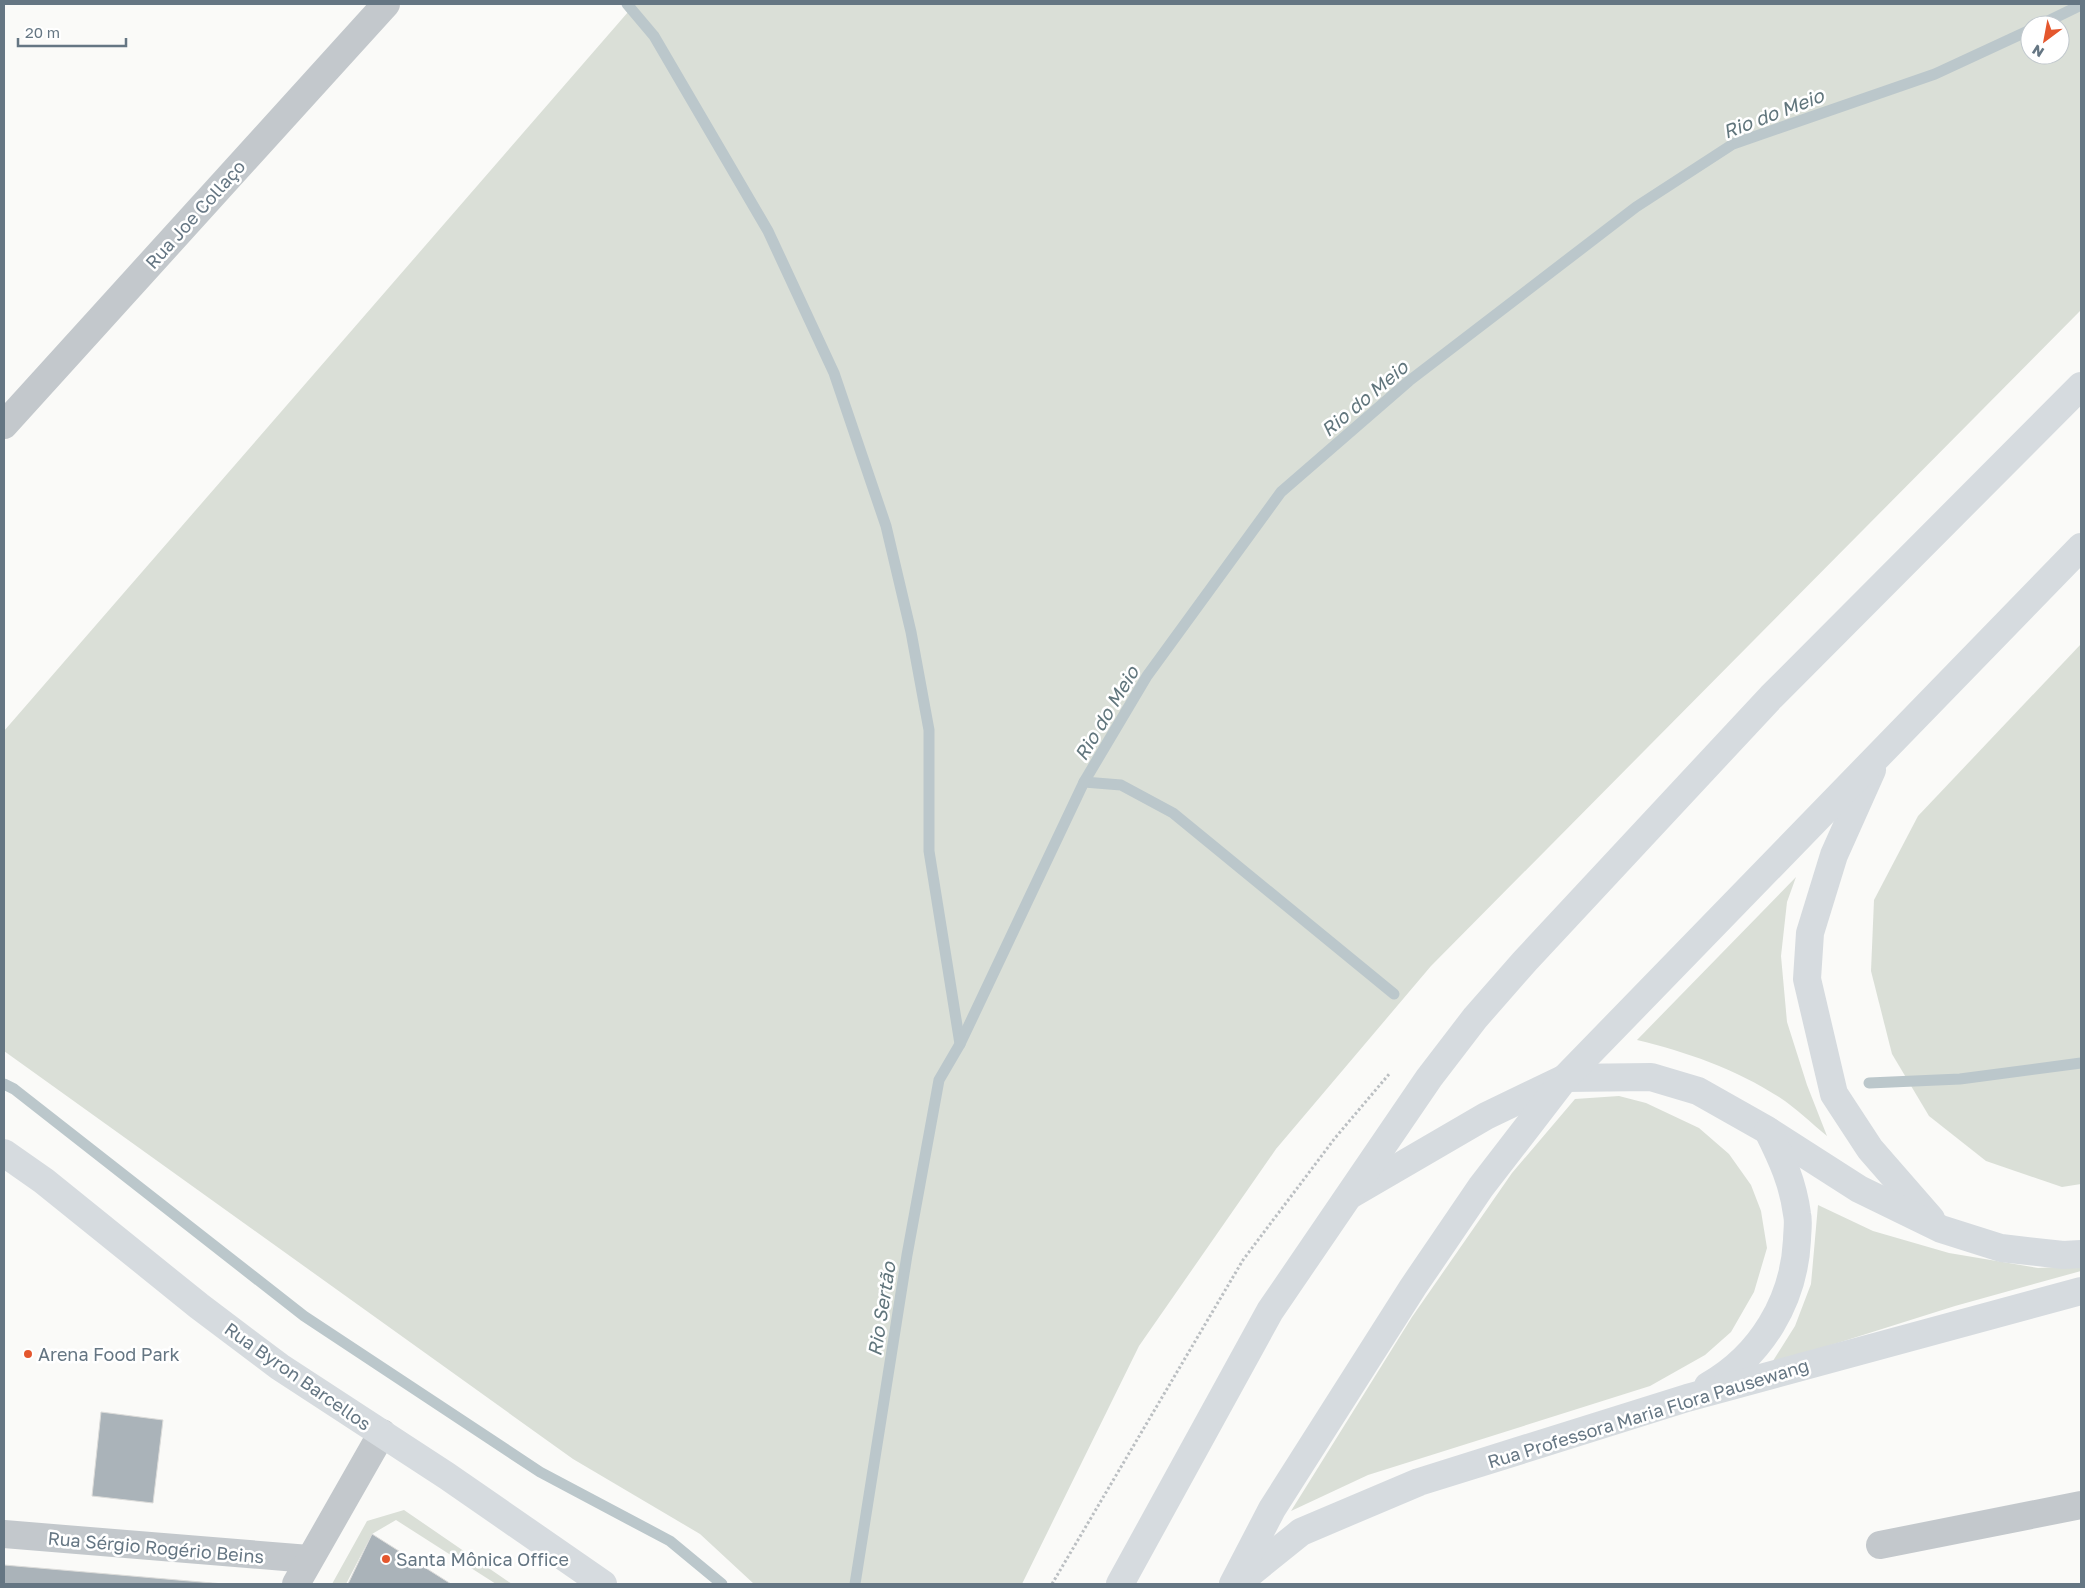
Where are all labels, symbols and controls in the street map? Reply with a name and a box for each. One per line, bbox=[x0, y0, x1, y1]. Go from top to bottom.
scale bar bbox=[18, 15, 125, 47]
north arrow bbox=[2020, 15, 2070, 65]
text: 20 m bbox=[25, 23, 60, 41]
text: N bbox=[2029, 41, 2047, 61]
water label: Rio do Meio bbox=[1719, 83, 1828, 143]
street label: Rua Joe Collaço bbox=[140, 155, 250, 273]
water label: Rio do Meio bbox=[1316, 354, 1413, 441]
water label: Rio do Meio bbox=[1069, 660, 1144, 764]
water label: Rio Sertão bbox=[862, 1259, 900, 1358]
street label: Rua Byron Barcellos bbox=[221, 1317, 375, 1435]
place label: Arena Food Park bbox=[38, 1343, 180, 1365]
marker: Arena Food Park bbox=[22, 1348, 34, 1360]
street label: Rua Professora Maria Flora Pausewang bbox=[1485, 1354, 1811, 1472]
street label: Rua Sérgio Rogério Beins bbox=[47, 1527, 265, 1567]
place label: Santa Mônica Office bbox=[396, 1548, 569, 1570]
marker: Santa Mônica Office bbox=[380, 1553, 392, 1565]

